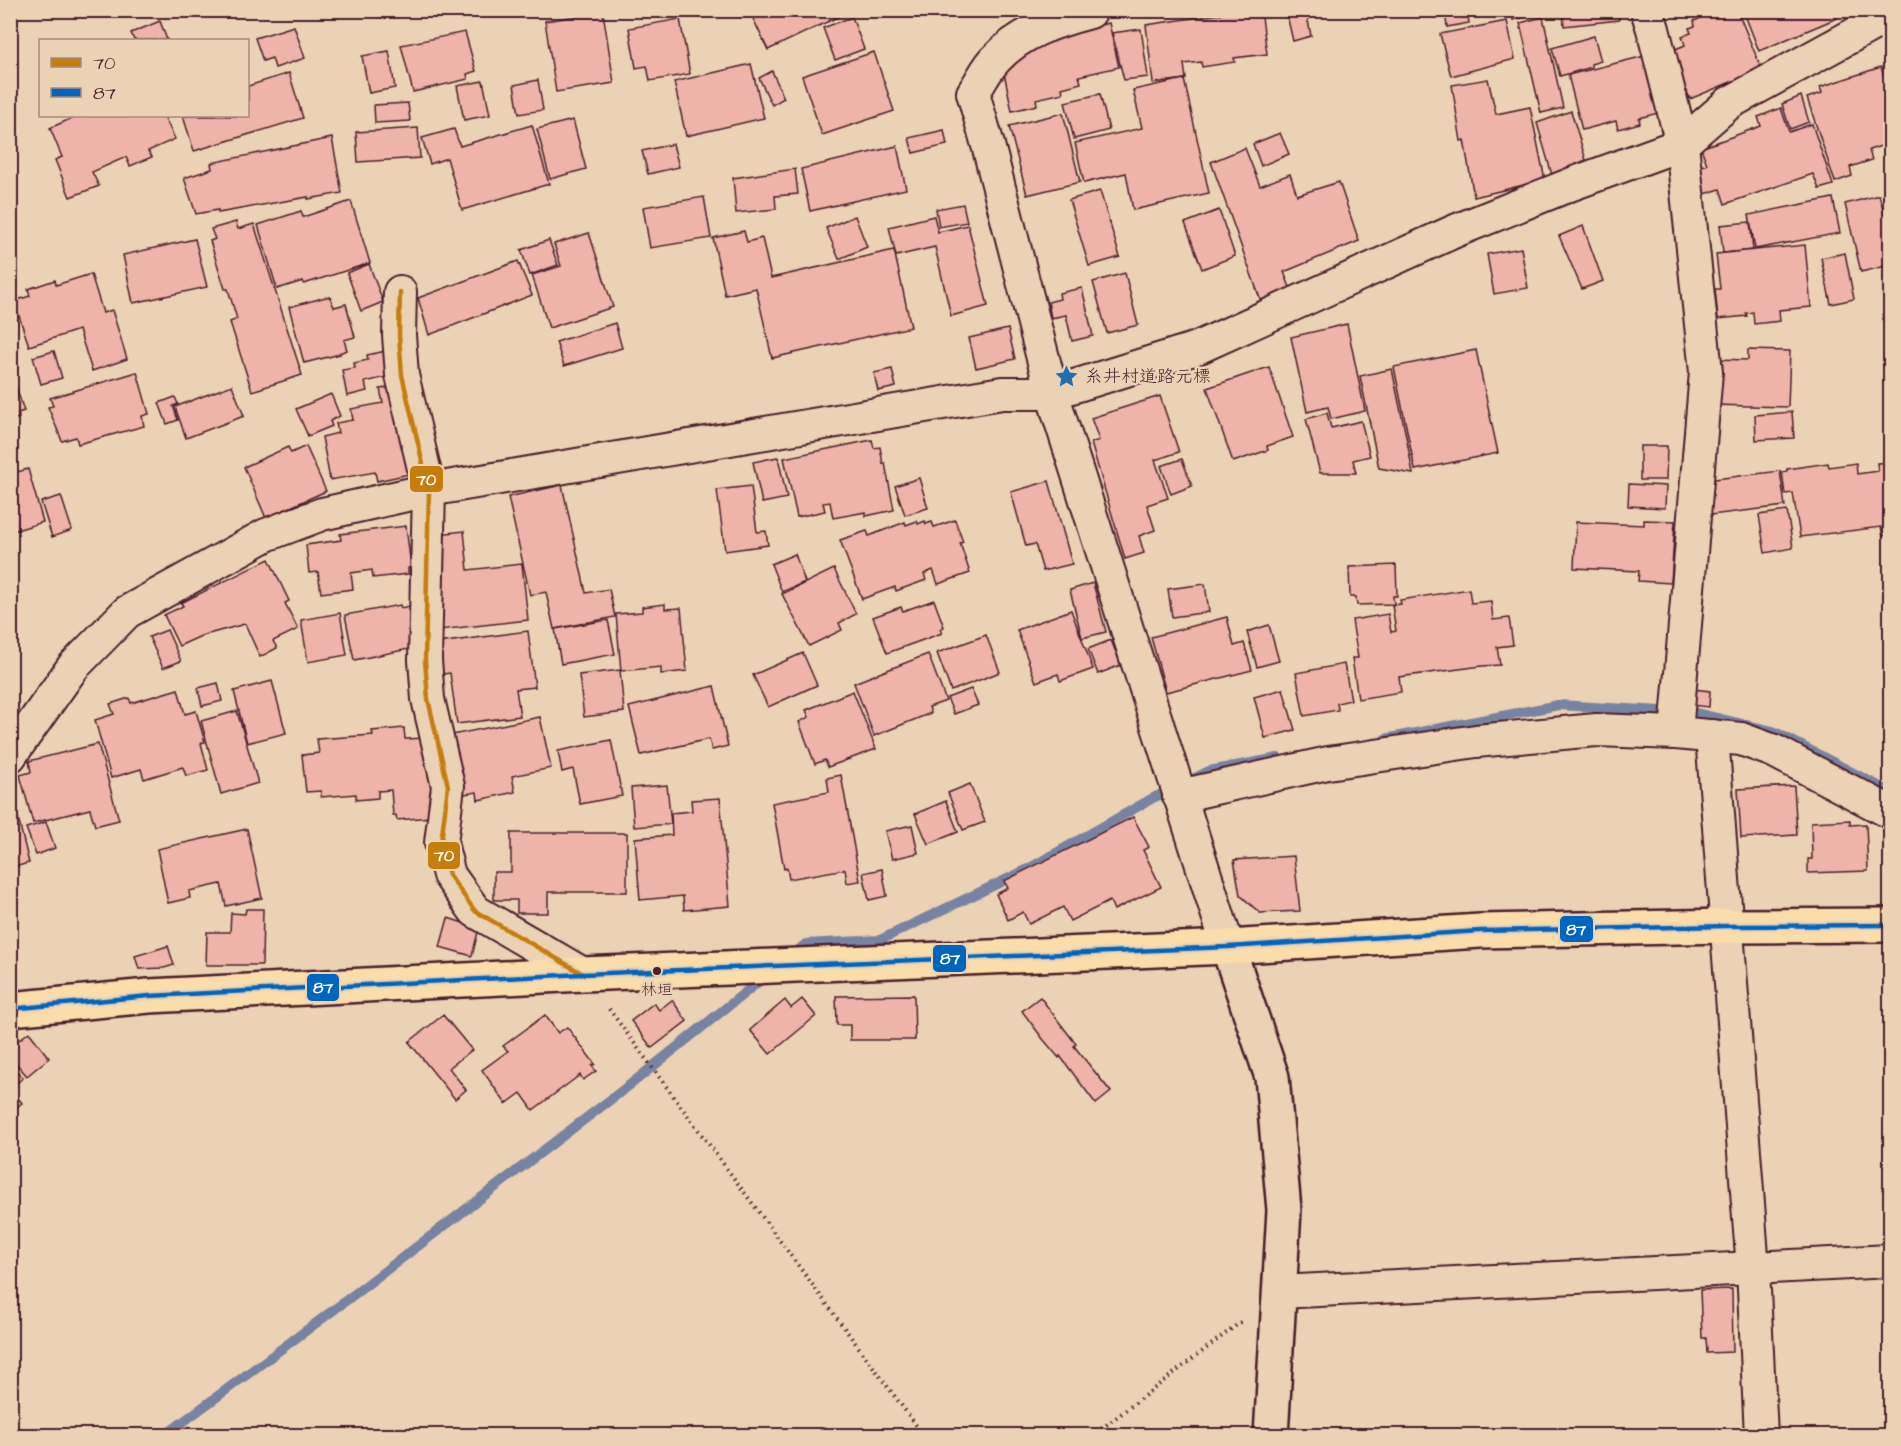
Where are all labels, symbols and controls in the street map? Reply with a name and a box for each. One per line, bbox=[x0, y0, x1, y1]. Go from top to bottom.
legend bbox=[39, 39, 249, 117]
text: 70 bbox=[93, 51, 115, 76]
text: 87 bbox=[93, 81, 116, 106]
place icon: 糸井村道路元標 bbox=[1054, 363, 1080, 389]
place label: 糸井村道路元標 bbox=[1085, 364, 1211, 389]
line badge: 70 bbox=[409, 465, 444, 493]
text: 70 bbox=[415, 469, 436, 491]
line badge: 70 bbox=[427, 841, 461, 870]
text: 70 bbox=[433, 845, 454, 867]
line badge: 87 bbox=[1559, 915, 1594, 943]
text: 87 bbox=[1566, 919, 1586, 941]
line badge: 87 bbox=[932, 944, 967, 973]
text: 87 bbox=[940, 948, 960, 970]
marker: 林垣 bbox=[651, 965, 663, 977]
line badge: 87 bbox=[306, 973, 340, 1002]
text: 87 bbox=[313, 977, 333, 999]
place label: 林垣 bbox=[641, 979, 673, 1001]

